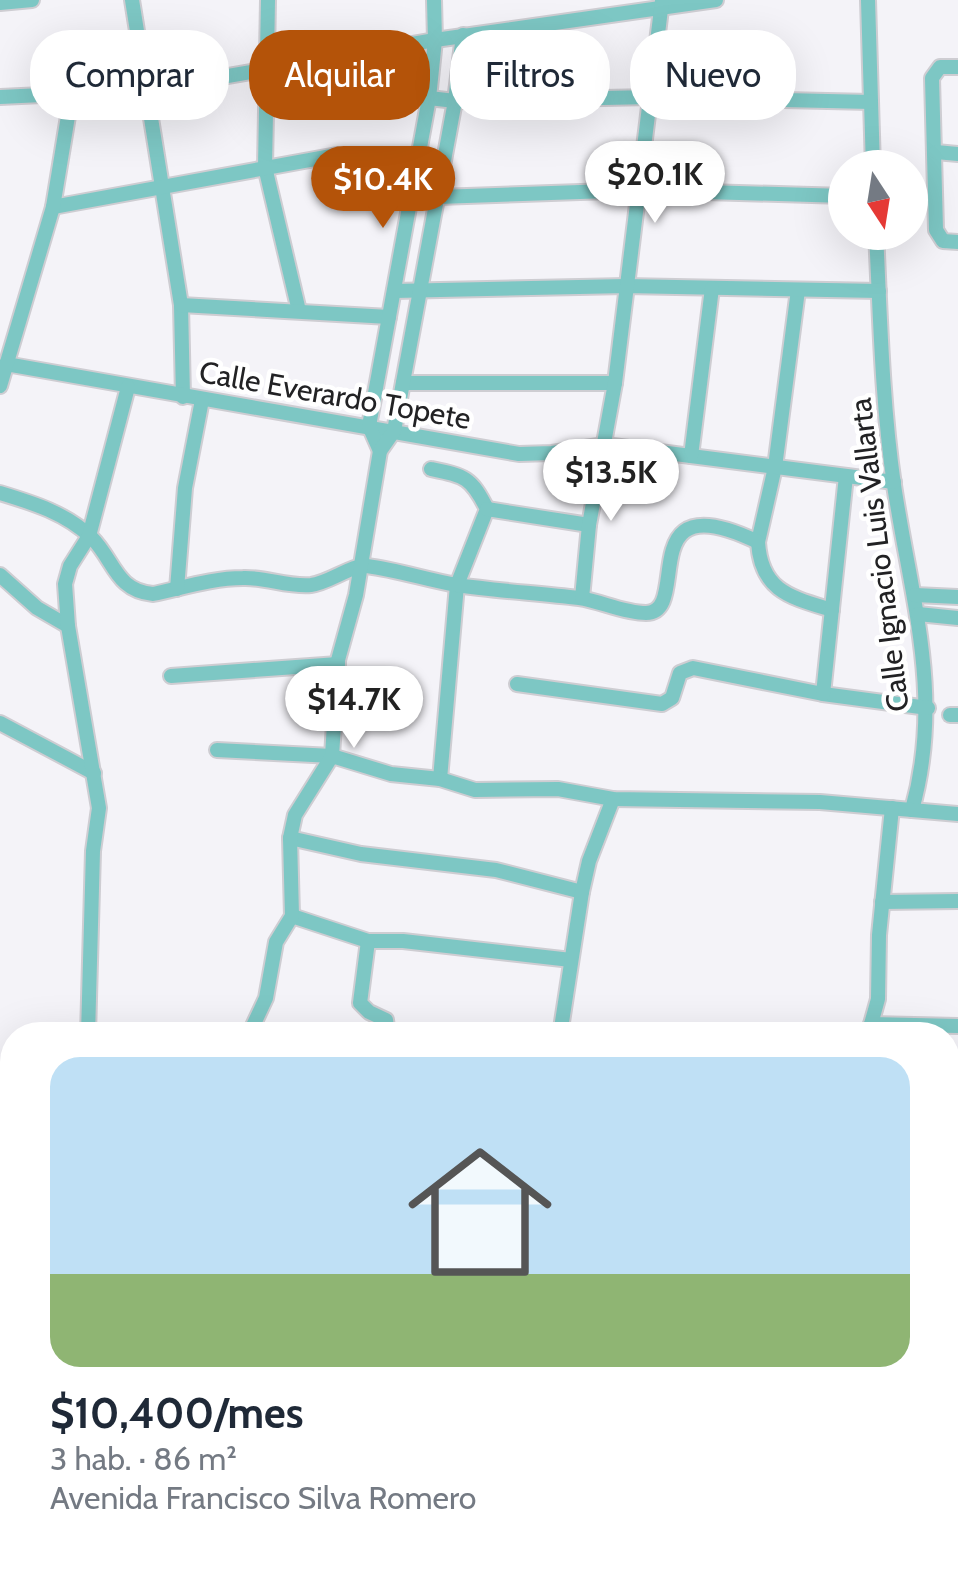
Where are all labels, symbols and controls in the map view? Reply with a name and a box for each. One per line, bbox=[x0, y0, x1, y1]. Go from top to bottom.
chip: Comprar bbox=[30, 30, 229, 120]
chip: Alquilar bbox=[249, 30, 430, 120]
chip: Filtros bbox=[450, 30, 610, 120]
chip: Nuevo bbox=[630, 30, 796, 120]
pin: $20.1K bbox=[574, 141, 736, 226]
pin: $10.4K bbox=[302, 146, 464, 231]
north arrow bbox=[828, 150, 928, 250]
map controls bbox=[828, 150, 928, 250]
text: $20.1K bbox=[607, 154, 703, 193]
text: $10.4K bbox=[333, 159, 433, 198]
street label: Calle Everardo Topete bbox=[196, 353, 474, 437]
street label: Calle Ignacio Luis Vallarta bbox=[841, 396, 917, 714]
pin: $13.5K bbox=[530, 439, 692, 524]
text: $13.5K bbox=[565, 452, 657, 491]
pin: $14.7K bbox=[273, 666, 435, 751]
text: $14.7K bbox=[307, 679, 401, 718]
icon: home bbox=[390, 1122, 570, 1302]
text: $10,400/mes bbox=[50, 1387, 304, 1439]
text: 3 hab. · 86 m² bbox=[50, 1439, 237, 1478]
text: Avenida Francisco Silva Romero bbox=[50, 1478, 476, 1517]

